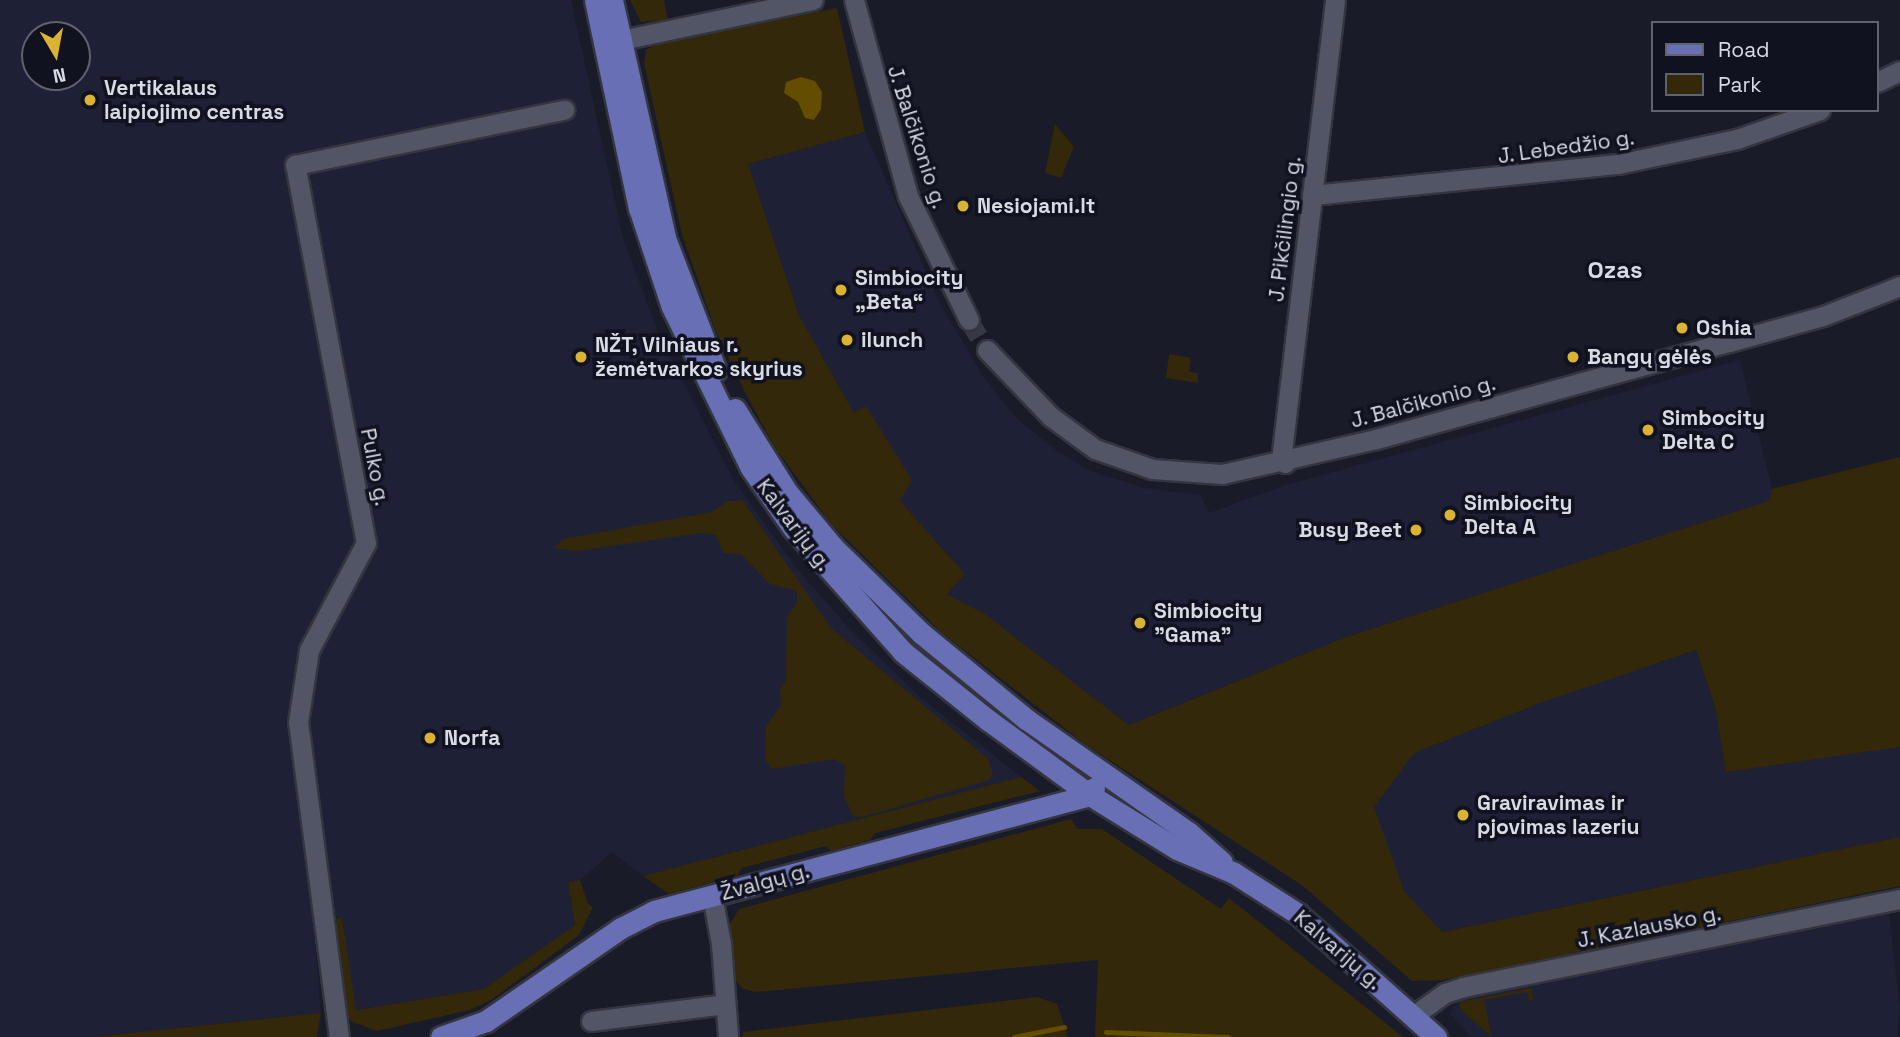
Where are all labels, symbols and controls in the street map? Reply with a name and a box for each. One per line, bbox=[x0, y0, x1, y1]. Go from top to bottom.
north arrow bbox=[21, 21, 91, 91]
legend bbox=[1652, 21, 1879, 112]
text: Road bbox=[1718, 36, 1770, 63]
text: N bbox=[51, 62, 68, 89]
street label: J. Balčikonio g. bbox=[882, 62, 952, 212]
text: Park bbox=[1718, 71, 1762, 98]
place label: Vertikalaus laipiojimo centras bbox=[104, 75, 284, 125]
marker: Vertikalaus laipiojimo centras bbox=[82, 92, 98, 108]
street label: J. Lebedžio g. bbox=[1496, 125, 1636, 169]
street label: J. Pikčilingio g. bbox=[1264, 154, 1306, 304]
place label: Nesiojami.lt bbox=[977, 193, 1095, 219]
marker: Nesiojami.lt bbox=[955, 198, 971, 214]
district label: Ozas bbox=[1587, 256, 1643, 284]
place label: Simbiocity „Beta“ bbox=[855, 265, 963, 315]
marker: Simbiocity „Beta“ bbox=[833, 282, 849, 298]
place label: Oshia bbox=[1696, 315, 1752, 341]
marker: Oshia bbox=[1674, 320, 1690, 336]
place label: ilunch bbox=[861, 327, 923, 353]
place label: NŽT, Vilniaus r. žemėtvarkos skyrius bbox=[595, 332, 803, 382]
marker: ilunch bbox=[839, 332, 855, 348]
place label: Bangų gėlės bbox=[1587, 344, 1712, 370]
marker: NŽT, Vilniaus r. žemėtvarkos skyrius bbox=[573, 349, 589, 365]
marker: Bangų gėlės bbox=[1565, 349, 1581, 365]
street label: J. Balčikonio g. bbox=[1347, 370, 1499, 434]
place label: Simbocity Delta C bbox=[1662, 405, 1765, 455]
marker: Simbocity Delta C bbox=[1640, 422, 1656, 438]
street label: Pulko g. bbox=[355, 426, 395, 508]
street label: Kalvarijų g. bbox=[751, 474, 837, 576]
place label: Simbiocity Delta A bbox=[1464, 490, 1572, 540]
marker: Simbiocity Delta A bbox=[1442, 507, 1458, 523]
place label: Busy Beet bbox=[1298, 517, 1402, 543]
marker: Busy Beet bbox=[1408, 522, 1424, 538]
place label: Simbiocity "Gama" bbox=[1154, 598, 1262, 648]
marker: Simbiocity "Gama" bbox=[1132, 615, 1148, 631]
place label: Norfa bbox=[444, 725, 500, 751]
marker: Norfa bbox=[422, 730, 438, 746]
place label: Graviravimas ir pjovimas lazeriu bbox=[1477, 790, 1639, 840]
marker: Graviravimas ir pjovimas lazeriu bbox=[1455, 807, 1471, 823]
street label: Žvalgų g. bbox=[718, 858, 812, 906]
street label: J. Kazlausko g. bbox=[1575, 901, 1723, 953]
street label: Kalvarijų g. bbox=[1289, 905, 1387, 995]

